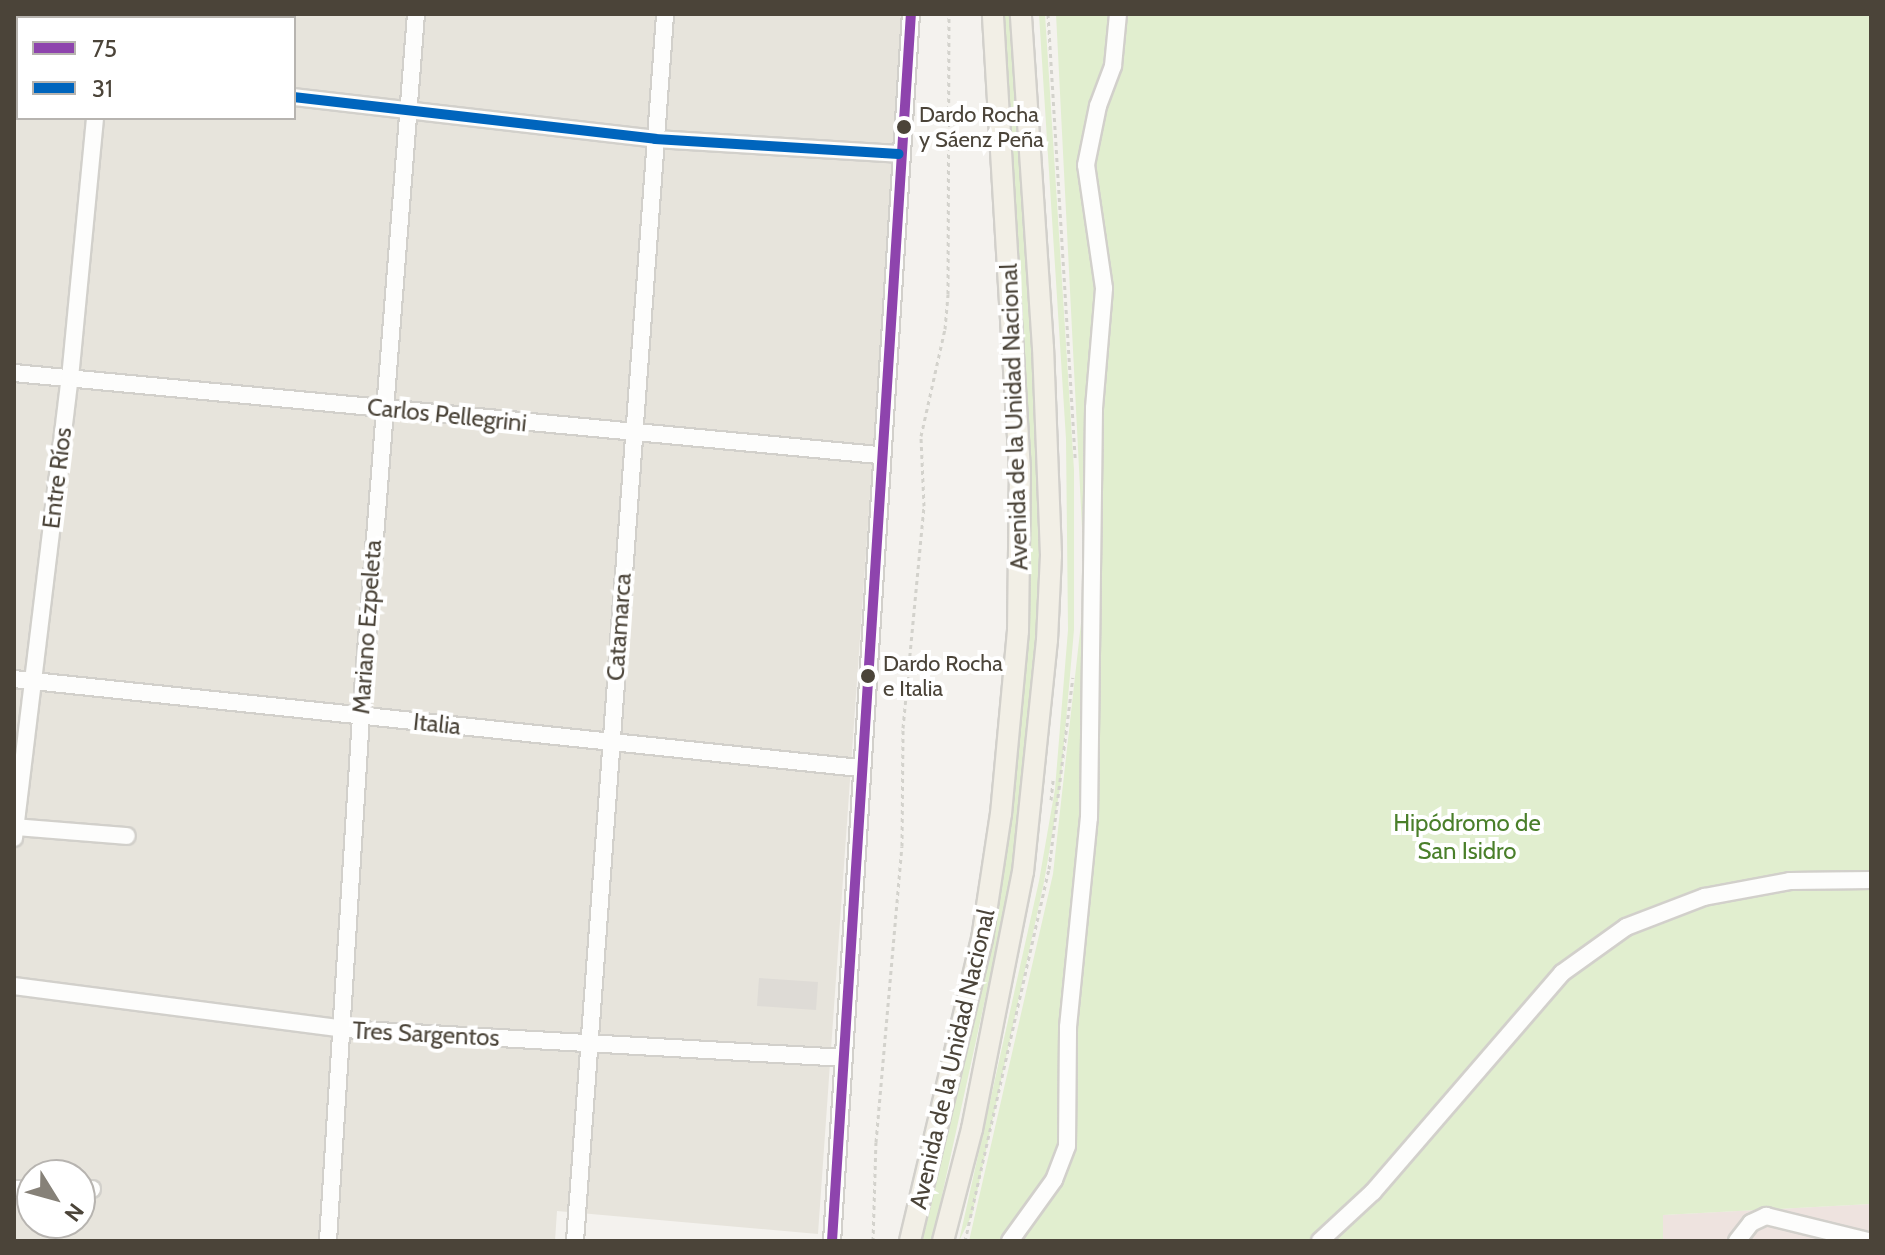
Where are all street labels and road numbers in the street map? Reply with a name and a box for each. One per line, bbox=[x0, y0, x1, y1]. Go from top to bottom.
street label: Avenida de la Unidad Nacional bbox=[994, 263, 1034, 571]
street label: Carlos Pellegrini bbox=[366, 392, 528, 438]
street label: Entre Ríos bbox=[36, 426, 78, 530]
street label: Mariano Ezpeleta bbox=[347, 539, 387, 715]
street label: Catamarca bbox=[601, 572, 637, 682]
street label: Italia bbox=[412, 707, 462, 741]
street label: Avenida de la Unidad Nacional bbox=[903, 906, 1001, 1212]
street label: Tres Sargentos bbox=[352, 1016, 500, 1052]

